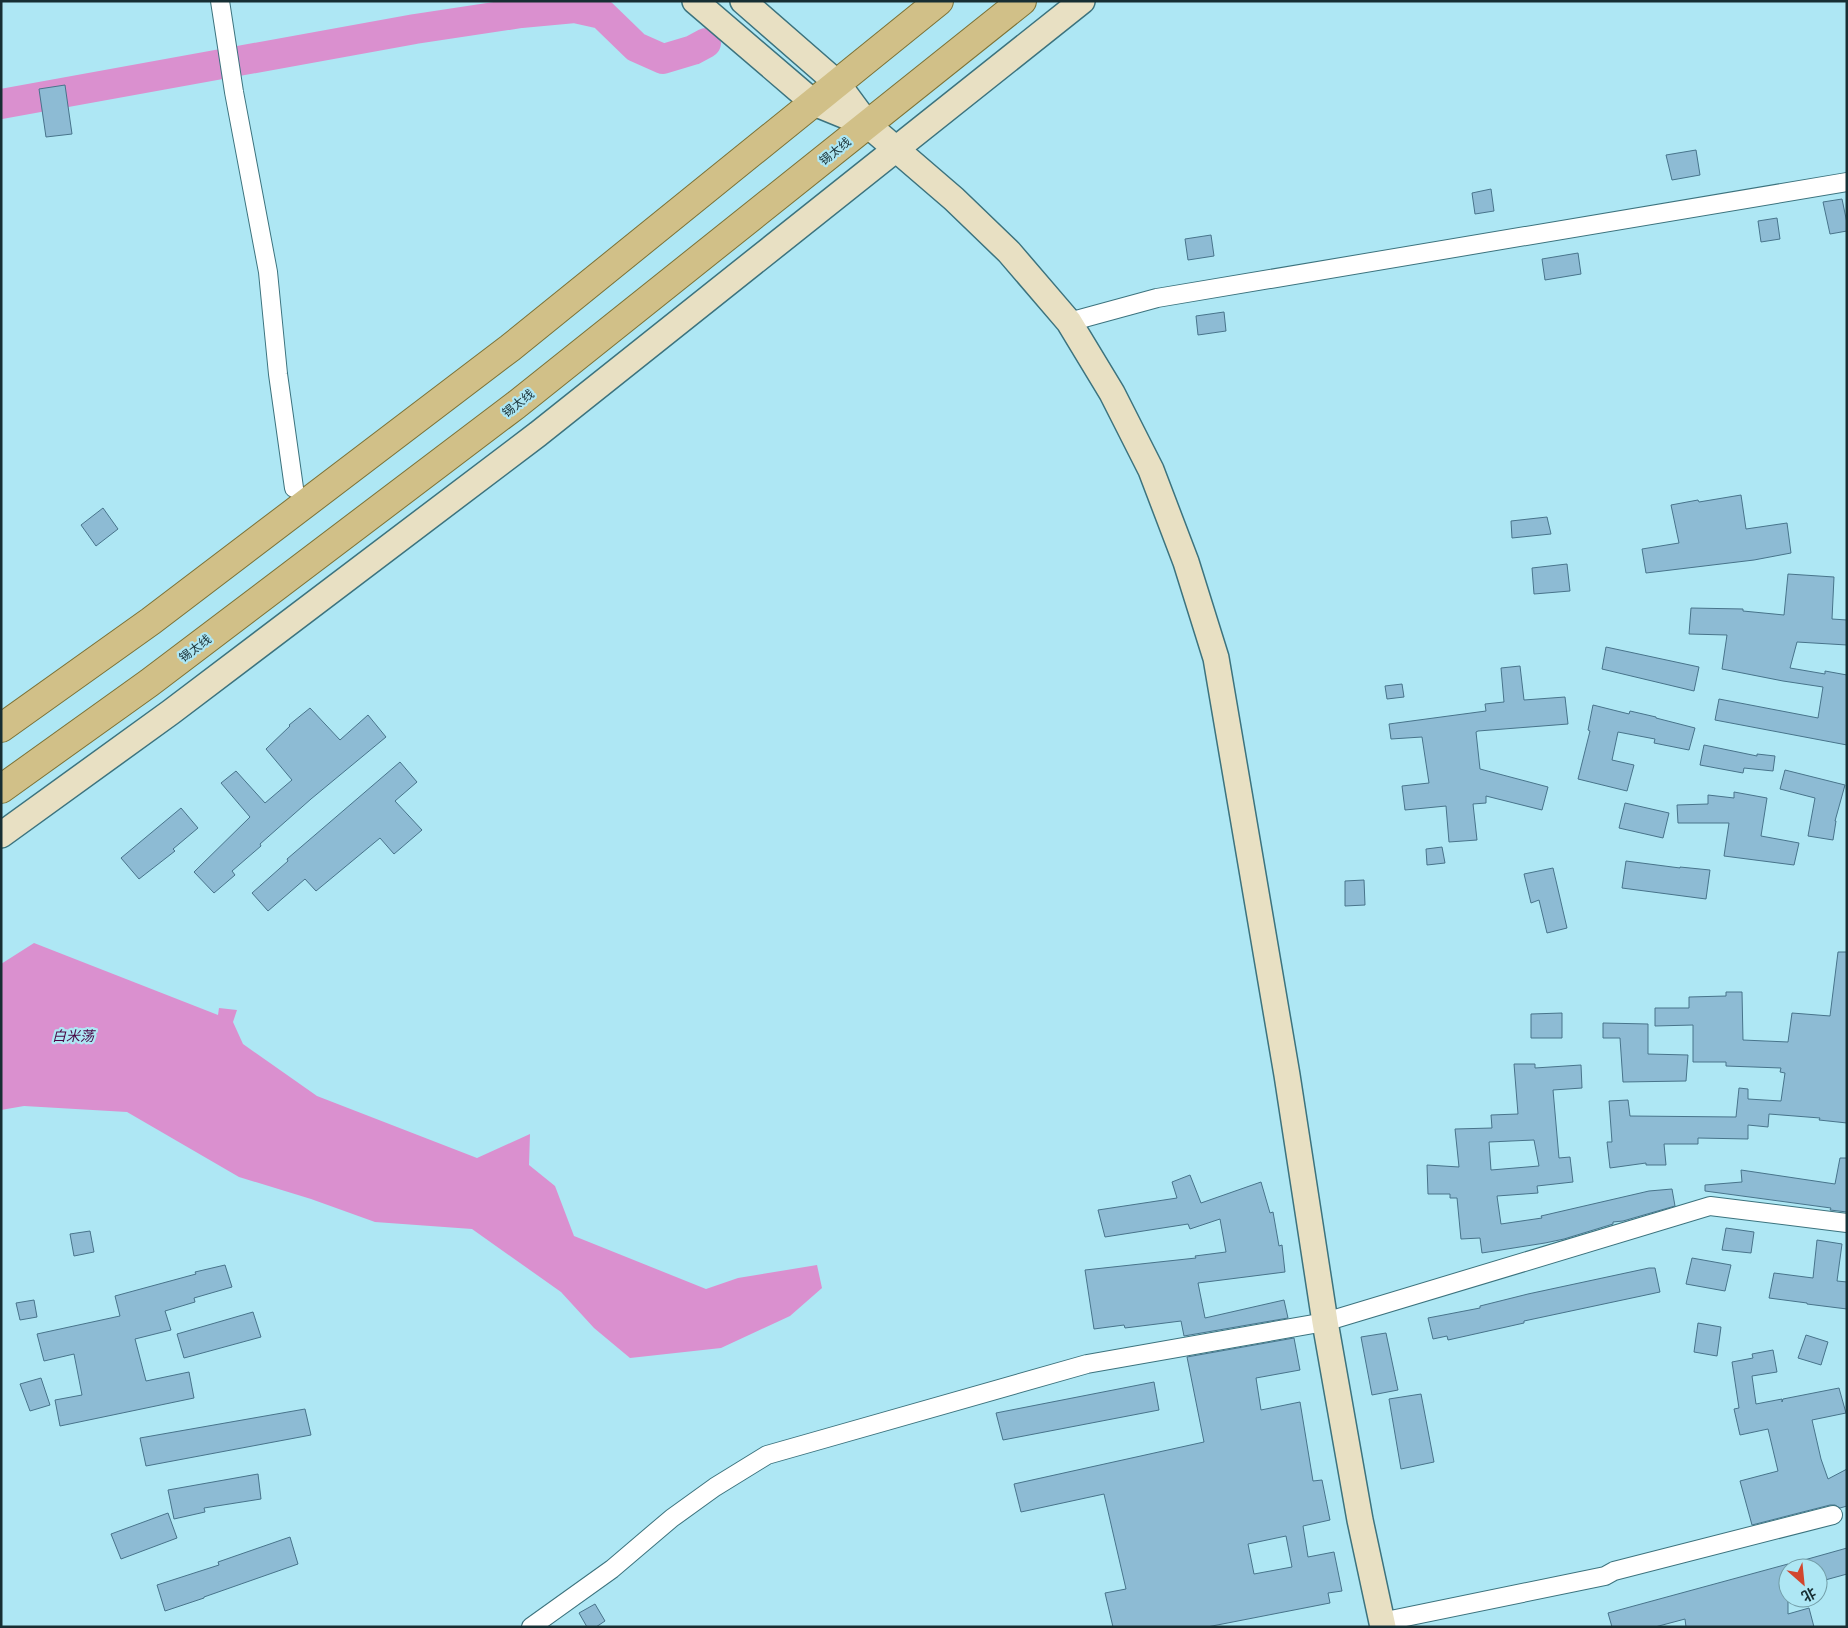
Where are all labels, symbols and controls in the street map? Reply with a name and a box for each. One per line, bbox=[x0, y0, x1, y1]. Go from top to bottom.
street label: 锡太线 bbox=[816, 134, 854, 168]
street label: 锡太线 bbox=[499, 386, 537, 420]
street label: 锡太线 bbox=[176, 631, 214, 665]
water label: 白米荡 bbox=[52, 1027, 96, 1045]
north arrow bbox=[1778, 1558, 1828, 1608]
text: 北 bbox=[1799, 1583, 1819, 1606]

